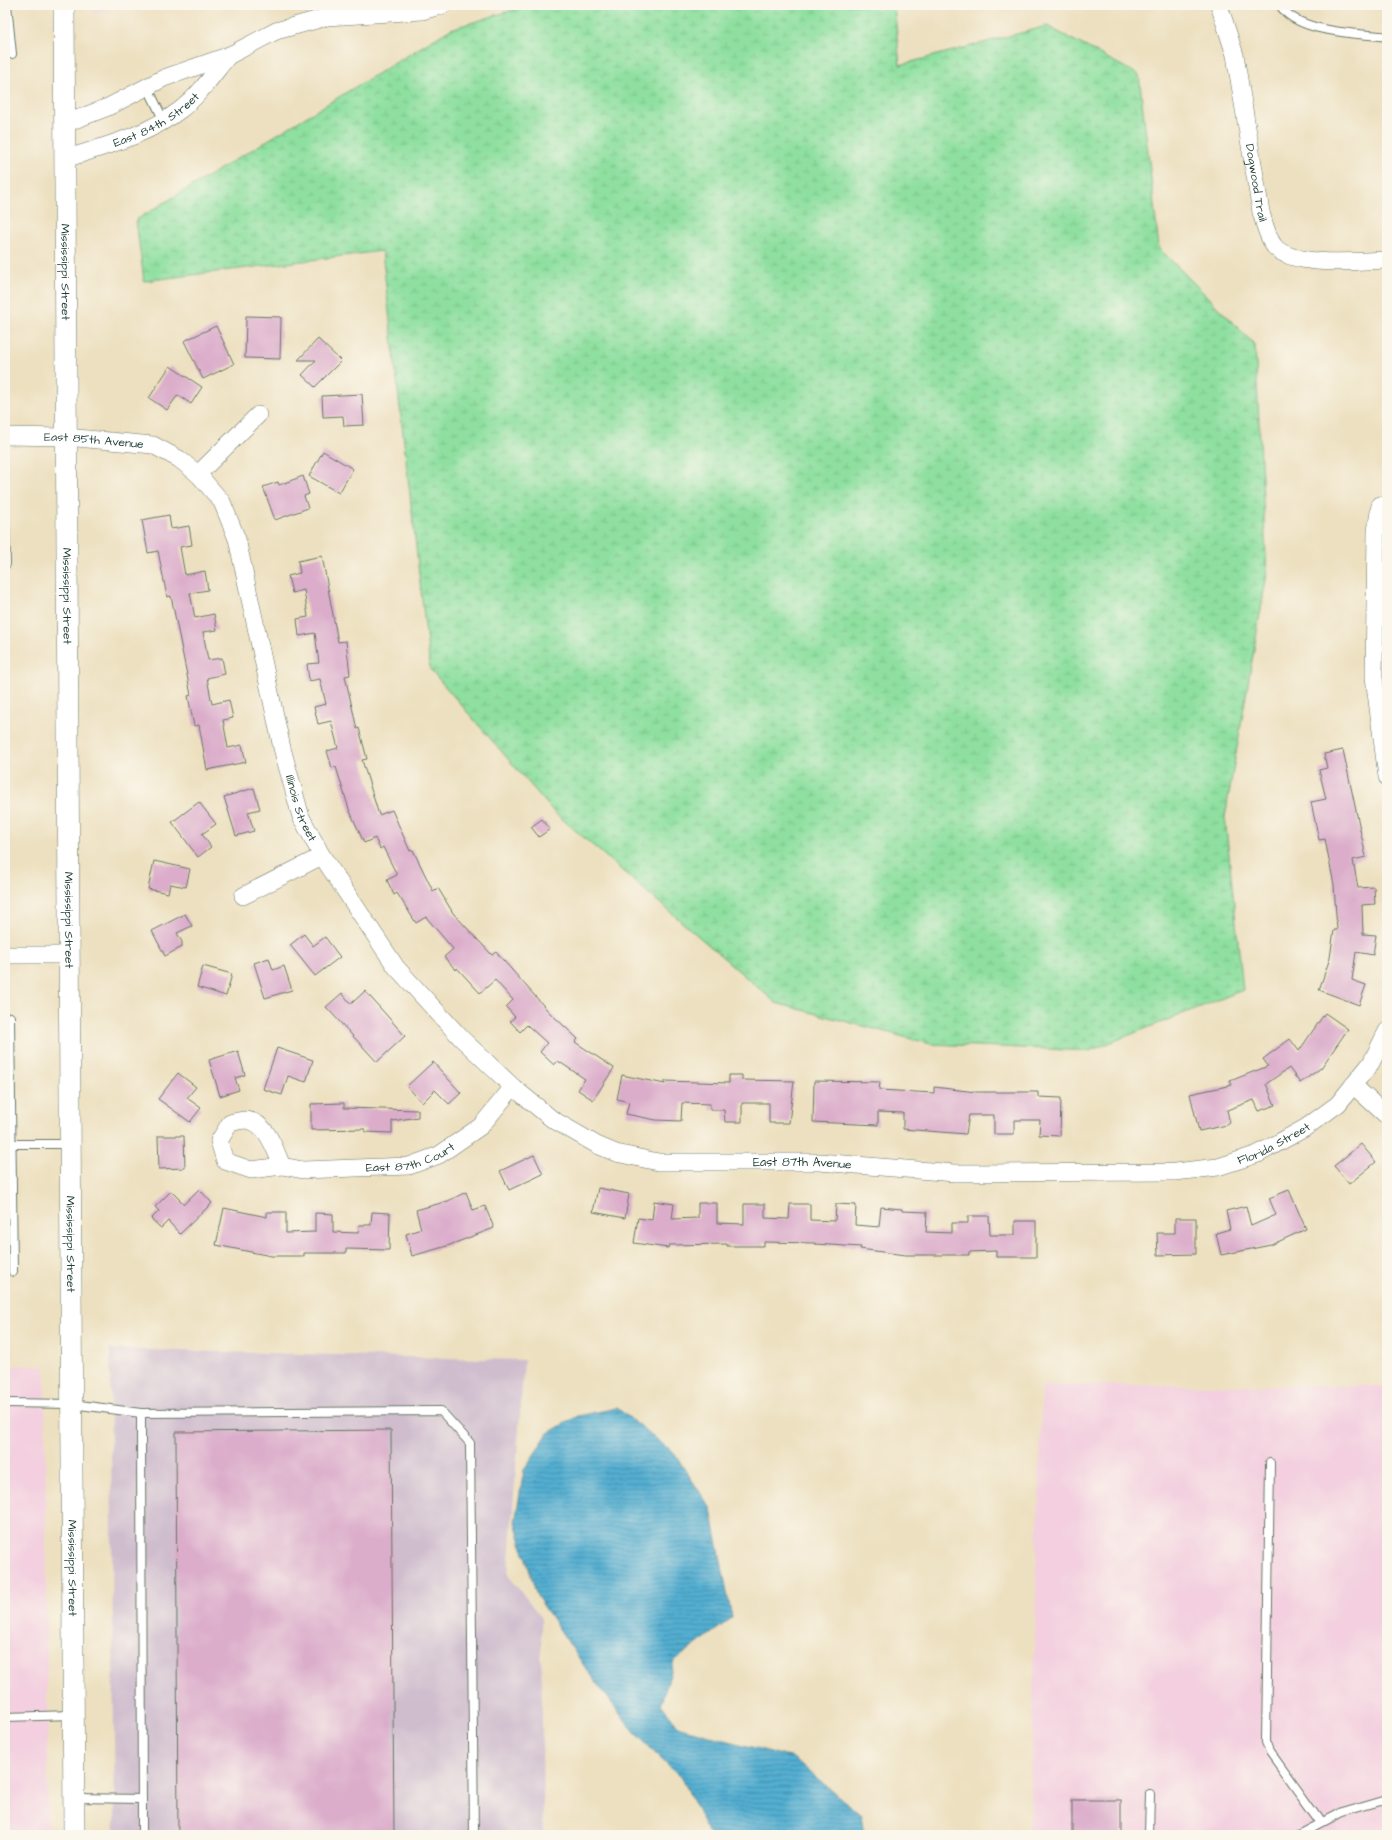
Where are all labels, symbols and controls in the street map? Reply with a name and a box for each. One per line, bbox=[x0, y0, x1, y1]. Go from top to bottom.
street label: East 84th Street bbox=[111, 88, 203, 151]
street label: Dogwood Trail bbox=[1241, 142, 1272, 224]
street label: Mississippi Street bbox=[57, 224, 74, 320]
street label: East 85th Avenue bbox=[44, 428, 145, 453]
street label: Mississippi Street bbox=[58, 548, 76, 644]
street label: Illinois Street bbox=[281, 773, 321, 845]
street label: Mississippi Street bbox=[60, 872, 78, 968]
street label: Florida Street bbox=[1235, 1118, 1314, 1169]
street label: East 87th Court bbox=[366, 1138, 458, 1176]
street label: East 87th Avenue bbox=[753, 1154, 853, 1173]
street label: Mississippi Street bbox=[62, 1196, 80, 1292]
street label: Mississippi Street bbox=[64, 1520, 81, 1616]

